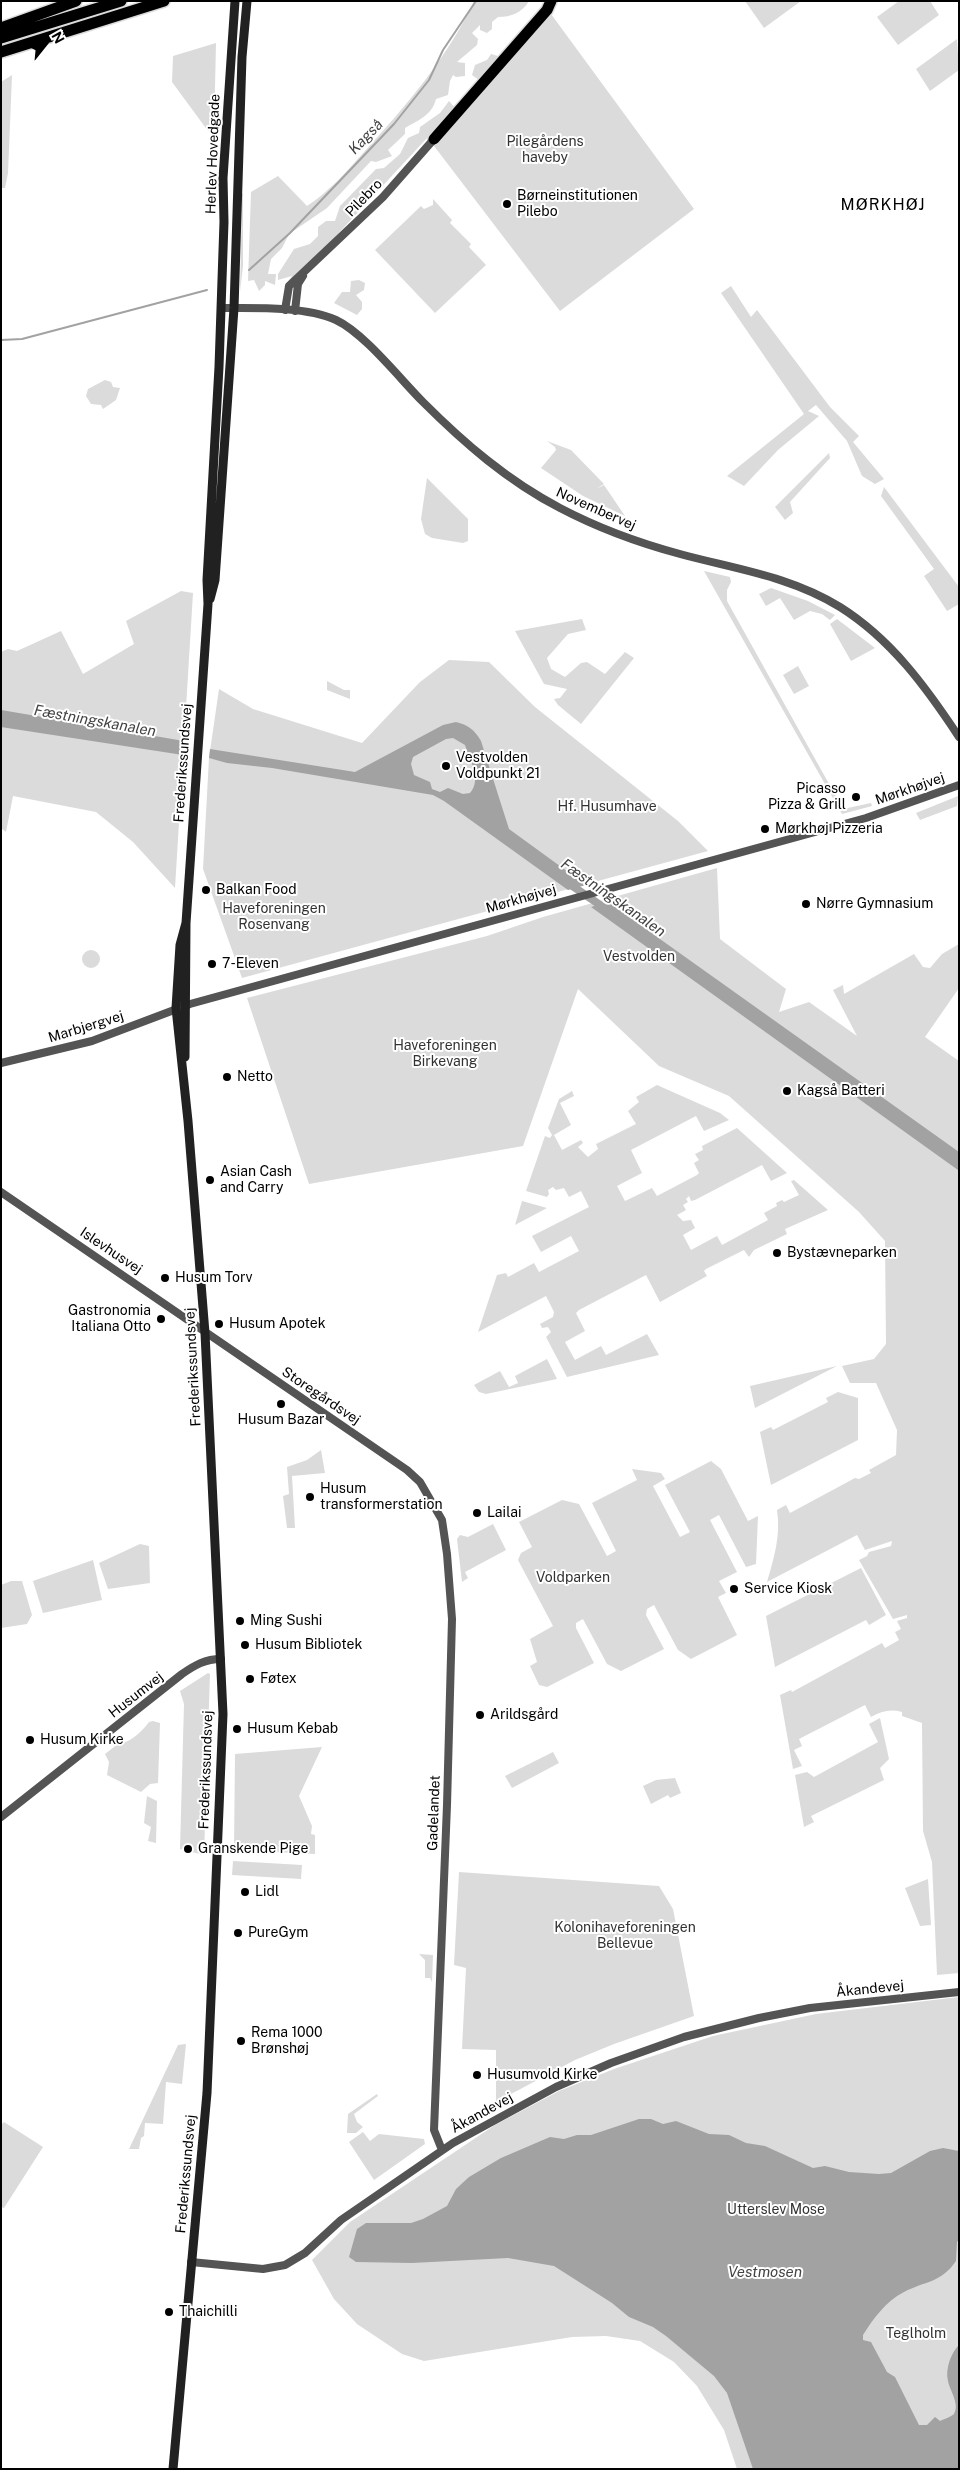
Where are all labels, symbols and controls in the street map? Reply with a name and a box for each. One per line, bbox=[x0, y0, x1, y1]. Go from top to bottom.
north arrow bbox=[20, 20, 70, 70]
text: N bbox=[48, 29, 68, 46]
street label: Herlev Hovedgade bbox=[203, 94, 223, 214]
water label: Kagså bbox=[345, 116, 387, 158]
park label: Pilegårdens haveby bbox=[506, 134, 584, 166]
street label: Pilebro bbox=[342, 176, 386, 220]
place label: Børneinstitutionen Pilebo bbox=[517, 188, 638, 220]
district label: MØRKHØJ bbox=[840, 195, 926, 215]
marker: Børneinstitutionen Pilebo bbox=[501, 198, 513, 210]
street label: Novembervej bbox=[553, 484, 639, 534]
water label: Fæstningskanalen bbox=[33, 701, 157, 741]
street label: Frederikssundsvej bbox=[170, 703, 196, 823]
place label: Vestvolden Voldpunkt 21 bbox=[456, 750, 540, 782]
marker: Vestvolden Voldpunkt 21 bbox=[440, 760, 452, 772]
street label: Mørkhøjvej bbox=[873, 769, 947, 809]
place label: Picasso Pizza & Grill bbox=[768, 781, 846, 814]
marker: Picasso Pizza & Grill bbox=[850, 791, 862, 803]
park label: Hf. Husumhave bbox=[557, 799, 657, 815]
place label: Mørkhøj Pizzeria bbox=[775, 821, 883, 837]
marker: Mørkhøj Pizzeria bbox=[759, 823, 771, 835]
water label: Fæstningskanalen bbox=[557, 855, 669, 941]
street label: Mørkhøjvej bbox=[484, 881, 558, 917]
place label: Balkan Food bbox=[216, 882, 296, 898]
marker: Balkan Food bbox=[200, 884, 212, 896]
place label: Nørre Gymnasium bbox=[816, 896, 933, 912]
marker: Nørre Gymnasium bbox=[800, 898, 812, 910]
park label: Haveforeningen Rosenvang bbox=[222, 901, 326, 934]
park label: Vestvolden bbox=[603, 949, 675, 965]
place label: 7-Eleven bbox=[222, 956, 279, 972]
marker: 7-Eleven bbox=[206, 958, 218, 970]
street label: Marbjergvej bbox=[46, 1008, 126, 1046]
park label: Haveforeningen Birkevang bbox=[393, 1038, 497, 1070]
place label: Netto bbox=[237, 1069, 273, 1085]
marker: Netto bbox=[221, 1071, 233, 1083]
place label: Kagså Batteri bbox=[797, 1083, 885, 1099]
marker: Kagså Batteri bbox=[781, 1085, 793, 1097]
place label: Asian Cash and Carry bbox=[220, 1164, 292, 1196]
marker: Asian Cash and Carry bbox=[204, 1174, 216, 1186]
street label: Islevhusvej bbox=[77, 1224, 145, 1278]
place label: Bystævneparken bbox=[787, 1245, 897, 1261]
marker: Bystævneparken bbox=[771, 1247, 783, 1259]
place label: Husum Torv bbox=[175, 1270, 253, 1286]
marker: Husum Torv bbox=[159, 1272, 171, 1284]
place label: Gastronomia Italiana Otto bbox=[68, 1303, 151, 1335]
street label: Frederikssundsvej bbox=[181, 1307, 205, 1427]
marker: Gastronomia Italiana Otto bbox=[155, 1313, 167, 1325]
place label: Husum Apotek bbox=[229, 1316, 326, 1332]
marker: Husum Apotek bbox=[213, 1318, 225, 1330]
street label: Storegårdsvej bbox=[279, 1364, 363, 1428]
marker: Husum Bazar bbox=[275, 1398, 287, 1410]
place label: Husum Bazar bbox=[238, 1412, 324, 1428]
place label: Husum transformerstation bbox=[320, 1481, 442, 1514]
marker: Husum transformerstation bbox=[304, 1491, 316, 1503]
place label: Lailai bbox=[487, 1505, 522, 1521]
marker: Lailai bbox=[471, 1507, 483, 1519]
park label: Voldparken bbox=[536, 1570, 610, 1586]
place label: Service Kiosk bbox=[744, 1581, 832, 1597]
marker: Service Kiosk bbox=[728, 1583, 740, 1595]
place label: Ming Sushi bbox=[250, 1613, 322, 1629]
marker: Ming Sushi bbox=[234, 1615, 246, 1627]
place label: Husum Bibliotek bbox=[255, 1637, 362, 1653]
marker: Husum Bibliotek bbox=[239, 1639, 251, 1651]
street label: Husumvej bbox=[105, 1669, 167, 1721]
place label: Føtex bbox=[260, 1671, 297, 1687]
marker: Føtex bbox=[244, 1673, 256, 1685]
place label: Arildsgård bbox=[490, 1707, 558, 1723]
marker: Arildsgård bbox=[474, 1709, 486, 1721]
street label: Frederikssundsvej bbox=[196, 1710, 216, 1830]
place label: Husum Kebab bbox=[247, 1721, 338, 1737]
marker: Husum Kebab bbox=[231, 1723, 243, 1735]
place label: Husum Kirke bbox=[40, 1732, 124, 1748]
marker: Husum Kirke bbox=[24, 1734, 36, 1746]
street label: Gadelandet bbox=[424, 1775, 444, 1851]
place label: Granskende Pige bbox=[198, 1841, 308, 1857]
marker: Granskende Pige bbox=[182, 1843, 194, 1855]
place label: Lidl bbox=[255, 1884, 279, 1900]
marker: Lidl bbox=[239, 1886, 251, 1898]
park label: Kolonihaveforeningen Bellevue bbox=[554, 1920, 696, 1952]
place label: PureGym bbox=[248, 1925, 308, 1941]
marker: PureGym bbox=[232, 1927, 244, 1939]
street label: Åkandevej bbox=[835, 1977, 905, 2001]
place label: Rema 1000 Brønshøj bbox=[251, 2025, 323, 2058]
marker: Rema 1000 Brønshøj bbox=[235, 2035, 247, 2047]
place label: Husumvold Kirke bbox=[487, 2067, 598, 2083]
marker: Husumvold Kirke bbox=[471, 2069, 483, 2081]
street label: Åkandevej bbox=[448, 2089, 516, 2137]
street label: Frederikssundsvej bbox=[172, 2114, 200, 2234]
park label: Utterslev Mose bbox=[727, 2202, 825, 2218]
water label: Vestmosen bbox=[728, 2263, 802, 2281]
place label: Thaichilli bbox=[179, 2304, 237, 2320]
marker: Thaichilli bbox=[163, 2306, 175, 2318]
park label: Teglholm bbox=[886, 2326, 946, 2342]

